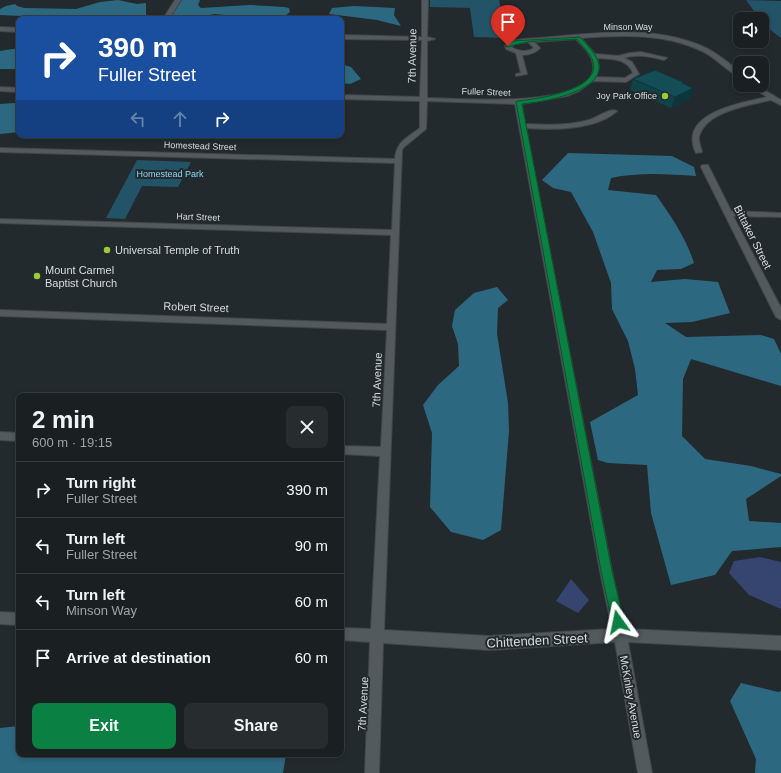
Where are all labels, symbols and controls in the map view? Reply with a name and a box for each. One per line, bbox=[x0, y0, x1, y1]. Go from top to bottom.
pin bbox=[491, 5, 525, 46]
icon: arrive bbox=[497, 11, 519, 33]
map controls bbox=[733, 12, 769, 92]
button: sound bbox=[733, 12, 769, 48]
street label: Minson Way bbox=[603, 22, 653, 32]
street label: 7th Avenue bbox=[406, 28, 418, 84]
icon: right bbox=[32, 32, 84, 84]
text: 390 m bbox=[98, 32, 177, 63]
button: search bbox=[733, 56, 769, 92]
text: Fuller Street bbox=[98, 65, 196, 85]
street label: Fuller Street bbox=[461, 86, 511, 98]
place label: Joy Park Office bbox=[596, 91, 657, 101]
marker: Joy Park Office bbox=[660, 91, 670, 101]
icon: left bbox=[127, 108, 149, 130]
icon: ahead bbox=[169, 108, 191, 130]
icon: right bbox=[211, 108, 233, 130]
street label: Homestead Street bbox=[164, 140, 237, 152]
park label: Homestead Park bbox=[136, 169, 204, 179]
street label: Bittaker Street bbox=[732, 203, 774, 271]
street label: Hart Street bbox=[176, 211, 220, 223]
place label: Universal Temple of Truth bbox=[115, 244, 240, 256]
marker: Universal Temple of Truth bbox=[102, 245, 112, 255]
place label: Mount Carmel Baptist Church bbox=[45, 264, 117, 289]
marker: Mount Carmel Baptist Church bbox=[32, 271, 42, 281]
street label: Robert Street bbox=[163, 300, 229, 314]
street label: 7th Avenue bbox=[370, 352, 384, 408]
text: 2 min bbox=[32, 406, 95, 433]
button: close bbox=[286, 406, 328, 448]
text: 600 m · 19:15 bbox=[32, 435, 112, 450]
text: Turn right bbox=[66, 474, 136, 491]
icon: right bbox=[32, 479, 54, 501]
text: 390 m bbox=[286, 481, 328, 498]
text: Fuller Street bbox=[66, 491, 137, 506]
text: Turn left bbox=[66, 530, 125, 547]
icon: left bbox=[32, 535, 54, 557]
text: 90 m bbox=[295, 537, 328, 554]
text: Fuller Street bbox=[66, 547, 137, 562]
text: Turn left bbox=[66, 586, 125, 603]
icon: left bbox=[32, 591, 54, 613]
text: 60 m bbox=[295, 593, 328, 610]
position arrow bbox=[597, 601, 639, 643]
text: Minson Way bbox=[66, 603, 137, 618]
street label: Chittenden Street bbox=[486, 630, 588, 651]
icon: arrive bbox=[32, 647, 54, 669]
text: Arrive at destination bbox=[66, 649, 211, 666]
text: 60 m bbox=[295, 649, 328, 666]
street label: McKinley Avenue bbox=[618, 655, 644, 739]
street label: 7th Avenue bbox=[356, 676, 370, 732]
button: Exit bbox=[32, 703, 176, 749]
button: Share bbox=[184, 703, 328, 749]

